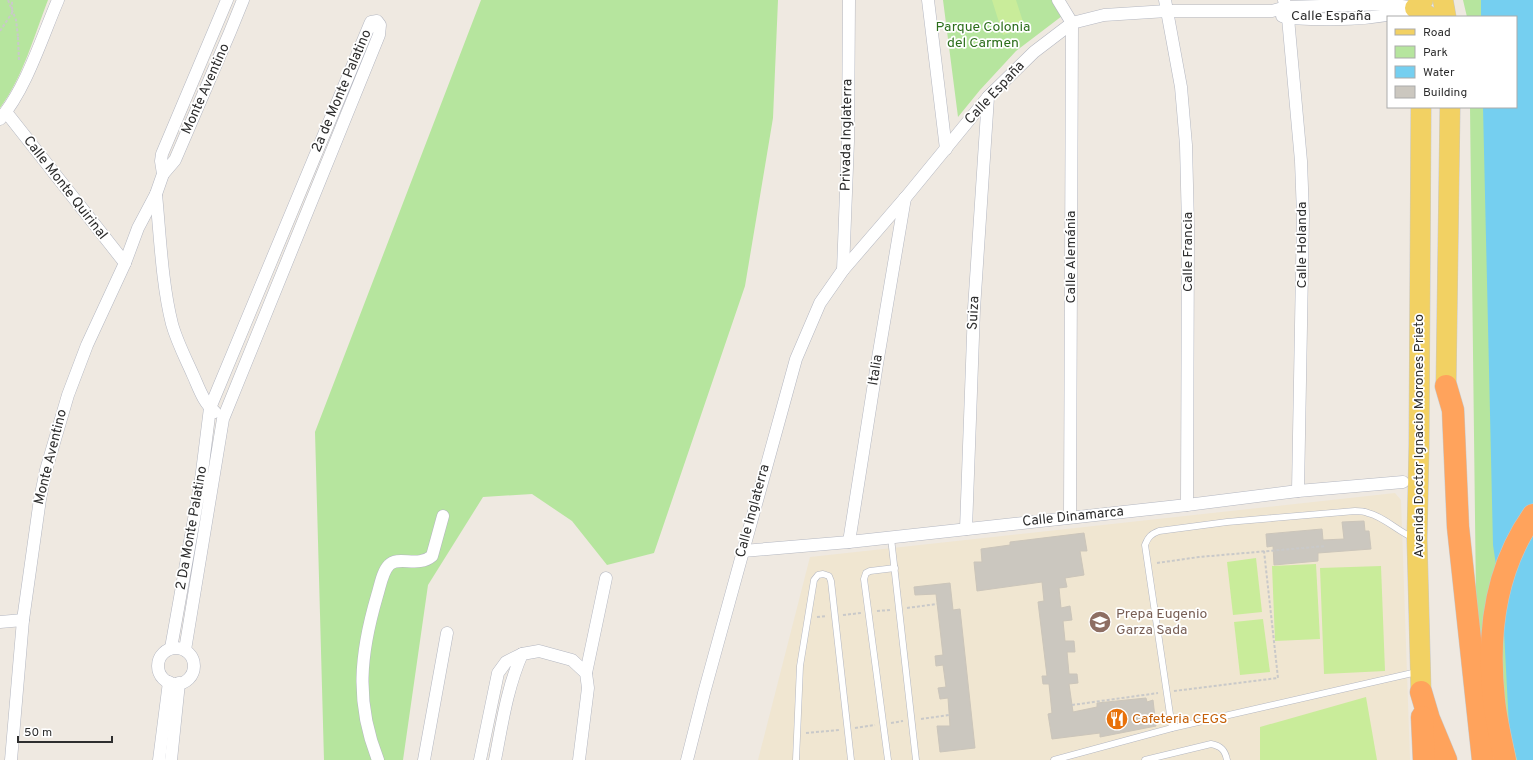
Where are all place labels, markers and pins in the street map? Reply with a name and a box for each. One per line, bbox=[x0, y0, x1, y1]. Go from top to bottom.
place label: Prepa Eugenio Garza Sada bbox=[1116, 606, 1207, 639]
school or university icon: Prepa Eugenio Garza Sada bbox=[1087, 609, 1113, 635]
restaurant icon: Cafeteria CEGS bbox=[1104, 706, 1130, 732]
place label: Cafeteria CEGS bbox=[1132, 711, 1227, 728]

